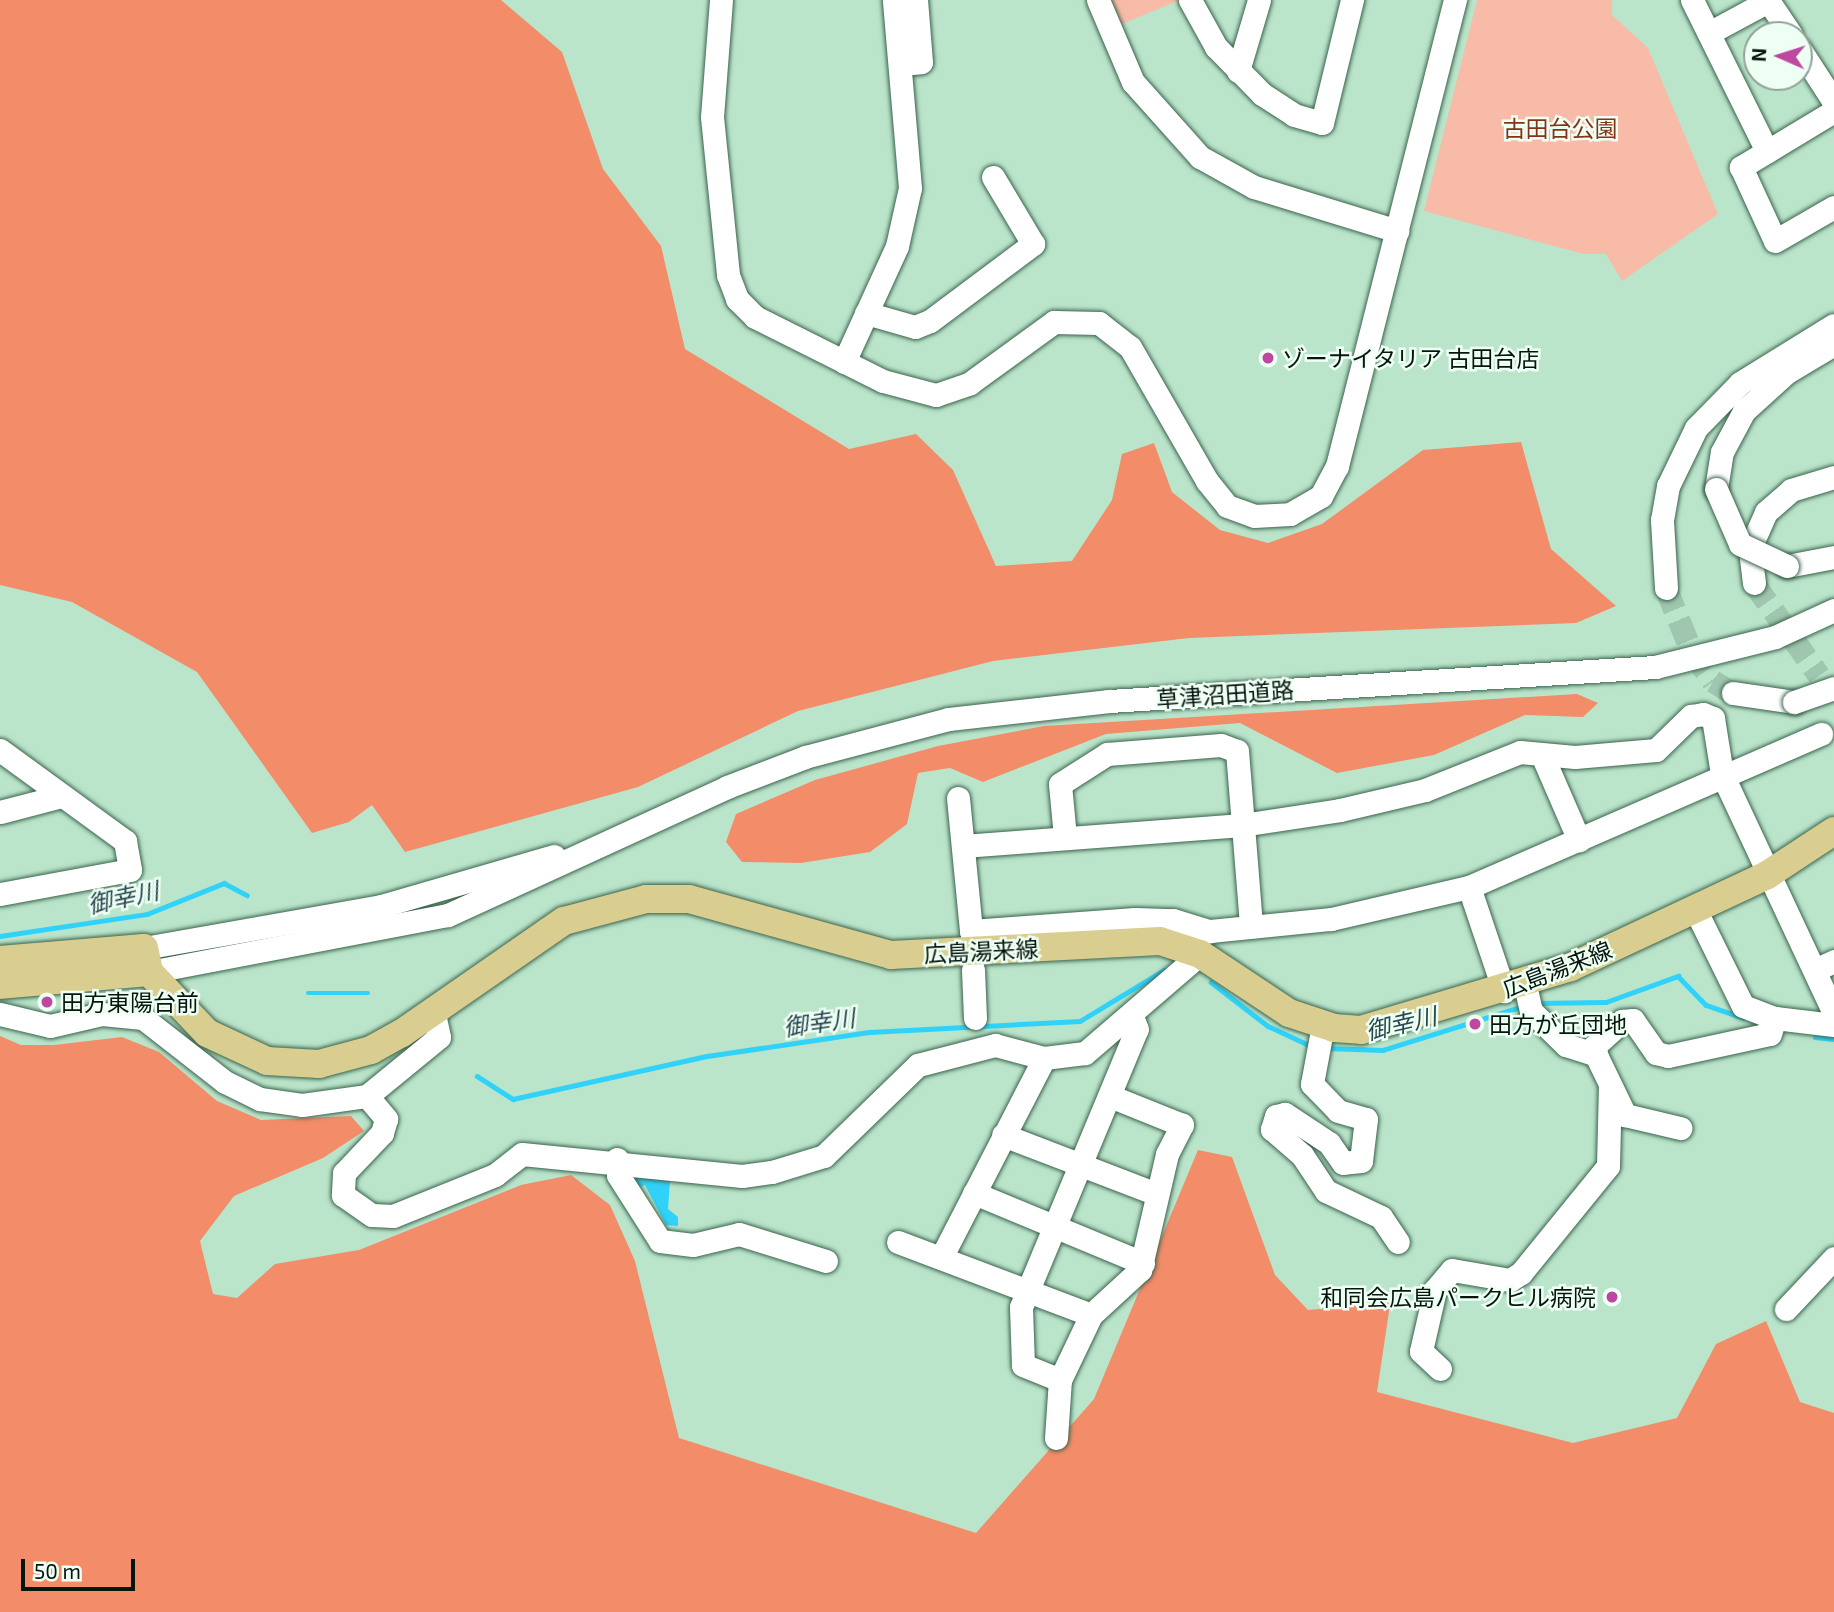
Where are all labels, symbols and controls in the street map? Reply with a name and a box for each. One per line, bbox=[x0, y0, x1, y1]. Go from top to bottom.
north arrow bbox=[1743, 21, 1813, 91]
text: N bbox=[1747, 48, 1770, 62]
park label: 古田台公園 bbox=[1503, 114, 1617, 142]
place label: ゾーナイタリア 古田台店 bbox=[1282, 344, 1540, 372]
marker: ゾーナイタリア 古田台店 bbox=[1260, 350, 1276, 366]
street label: 草津沼田道路 bbox=[1155, 675, 1295, 713]
water label: 御幸川 bbox=[85, 875, 161, 919]
street label: 広島湯来線 bbox=[923, 934, 1039, 968]
street label: 広島湯来線 bbox=[1498, 936, 1616, 1002]
place label: 田方東陽台前 bbox=[61, 988, 199, 1016]
marker: 田方東陽台前 bbox=[39, 994, 55, 1010]
water label: 御幸川 bbox=[1363, 1001, 1439, 1045]
water label: 御幸川 bbox=[781, 1003, 857, 1041]
place label: 田方が丘団地 bbox=[1489, 1010, 1627, 1038]
marker: 田方が丘団地 bbox=[1467, 1016, 1483, 1032]
place label: 和同会広島パークヒル病院 bbox=[1320, 1283, 1596, 1311]
marker: 和同会広島パークヒル病院 bbox=[1602, 1287, 1622, 1307]
scale bar bbox=[24, 1546, 138, 1590]
text: 50 m bbox=[34, 1558, 81, 1583]

